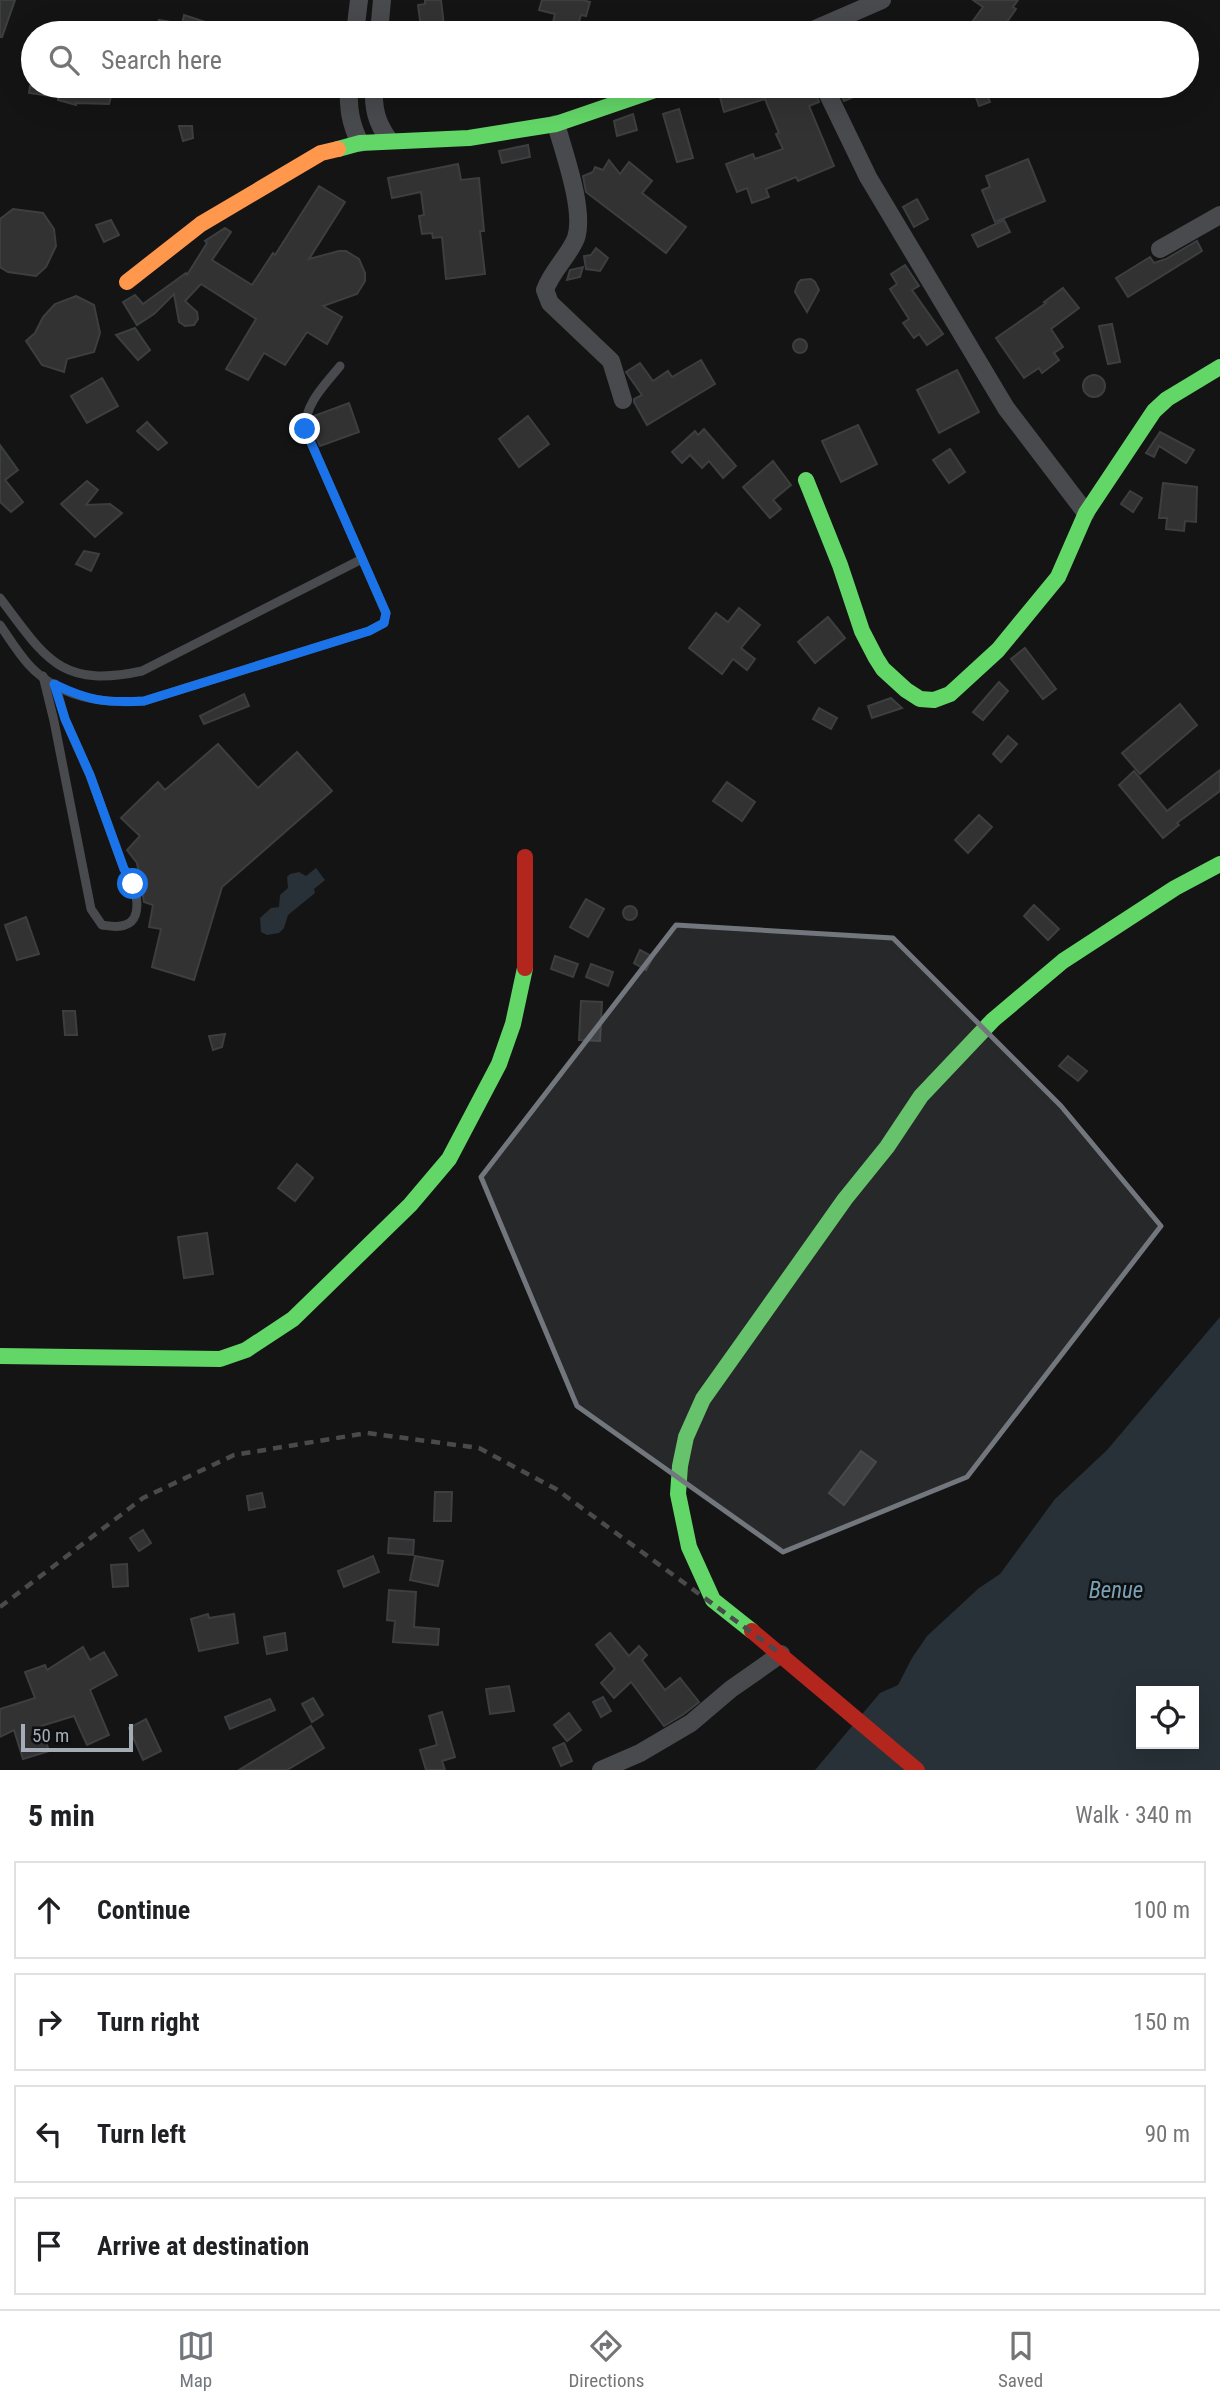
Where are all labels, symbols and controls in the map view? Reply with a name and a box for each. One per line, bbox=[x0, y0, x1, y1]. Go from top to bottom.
search box bbox=[21, 21, 1199, 98]
icon: search bbox=[45, 41, 83, 79]
text: Search here bbox=[101, 45, 222, 75]
route end bbox=[289, 413, 320, 444]
route start bbox=[117, 868, 148, 899]
water label: Benue bbox=[1089, 1577, 1143, 1604]
map controls bbox=[1136, 1686, 1199, 1749]
button: locate bbox=[1136, 1686, 1199, 1749]
scale bar bbox=[21, 1721, 133, 1753]
text: 50 m bbox=[32, 1724, 69, 1747]
text: 5 min bbox=[28, 1798, 95, 1833]
text: Walk · 340 m bbox=[1075, 1802, 1192, 1829]
icon: ahead bbox=[30, 1891, 68, 1929]
text: Continue bbox=[97, 1895, 190, 1925]
text: 100 m bbox=[1133, 1897, 1190, 1924]
icon: right bbox=[30, 2003, 68, 2041]
text: Turn right bbox=[97, 2007, 199, 2037]
text: 150 m bbox=[1133, 2009, 1190, 2036]
icon: left bbox=[30, 2115, 68, 2153]
text: Turn left bbox=[97, 2119, 186, 2149]
text: 90 m bbox=[1145, 2121, 1190, 2148]
icon: arrive bbox=[30, 2227, 68, 2265]
text: Arrive at destination bbox=[97, 2231, 309, 2261]
tab: Map bbox=[177, 2327, 215, 2392]
tab: Directions bbox=[568, 2327, 644, 2392]
tab: Saved bbox=[998, 2327, 1043, 2392]

